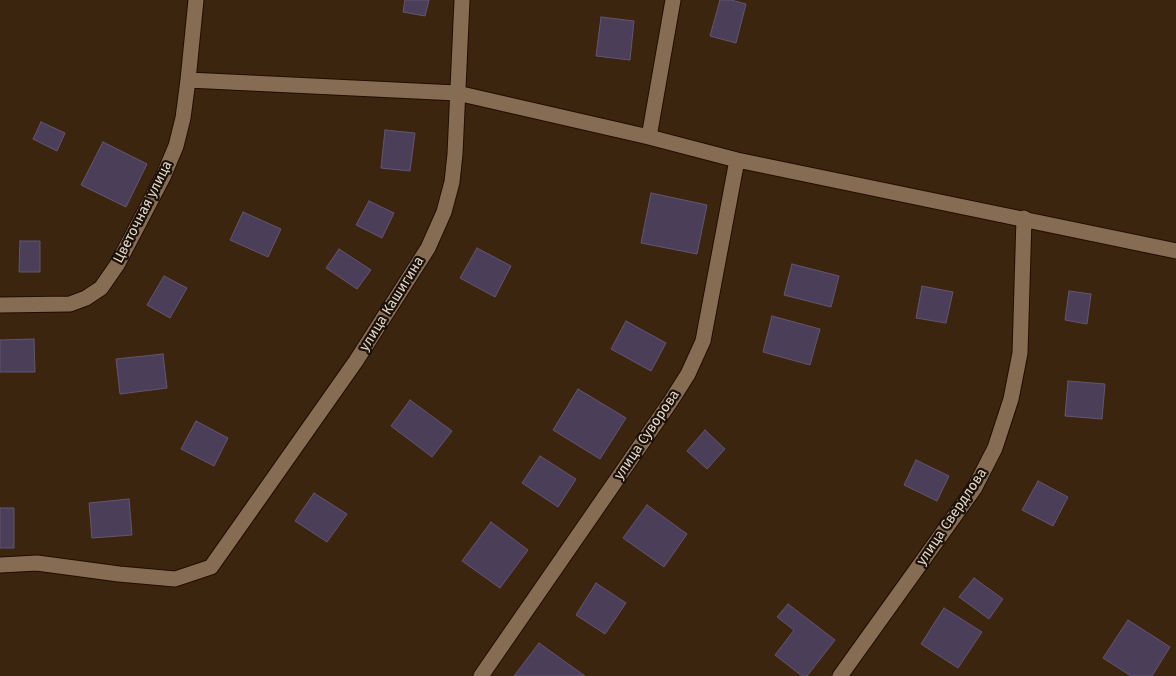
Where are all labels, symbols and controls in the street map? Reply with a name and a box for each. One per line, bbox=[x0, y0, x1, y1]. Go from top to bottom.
street label: Цветочная улица bbox=[110, 158, 176, 266]
street label: улица Кашигина bbox=[356, 254, 428, 354]
street label: улица Суворова bbox=[611, 387, 683, 483]
street label: улица Свердлова bbox=[913, 465, 991, 569]

